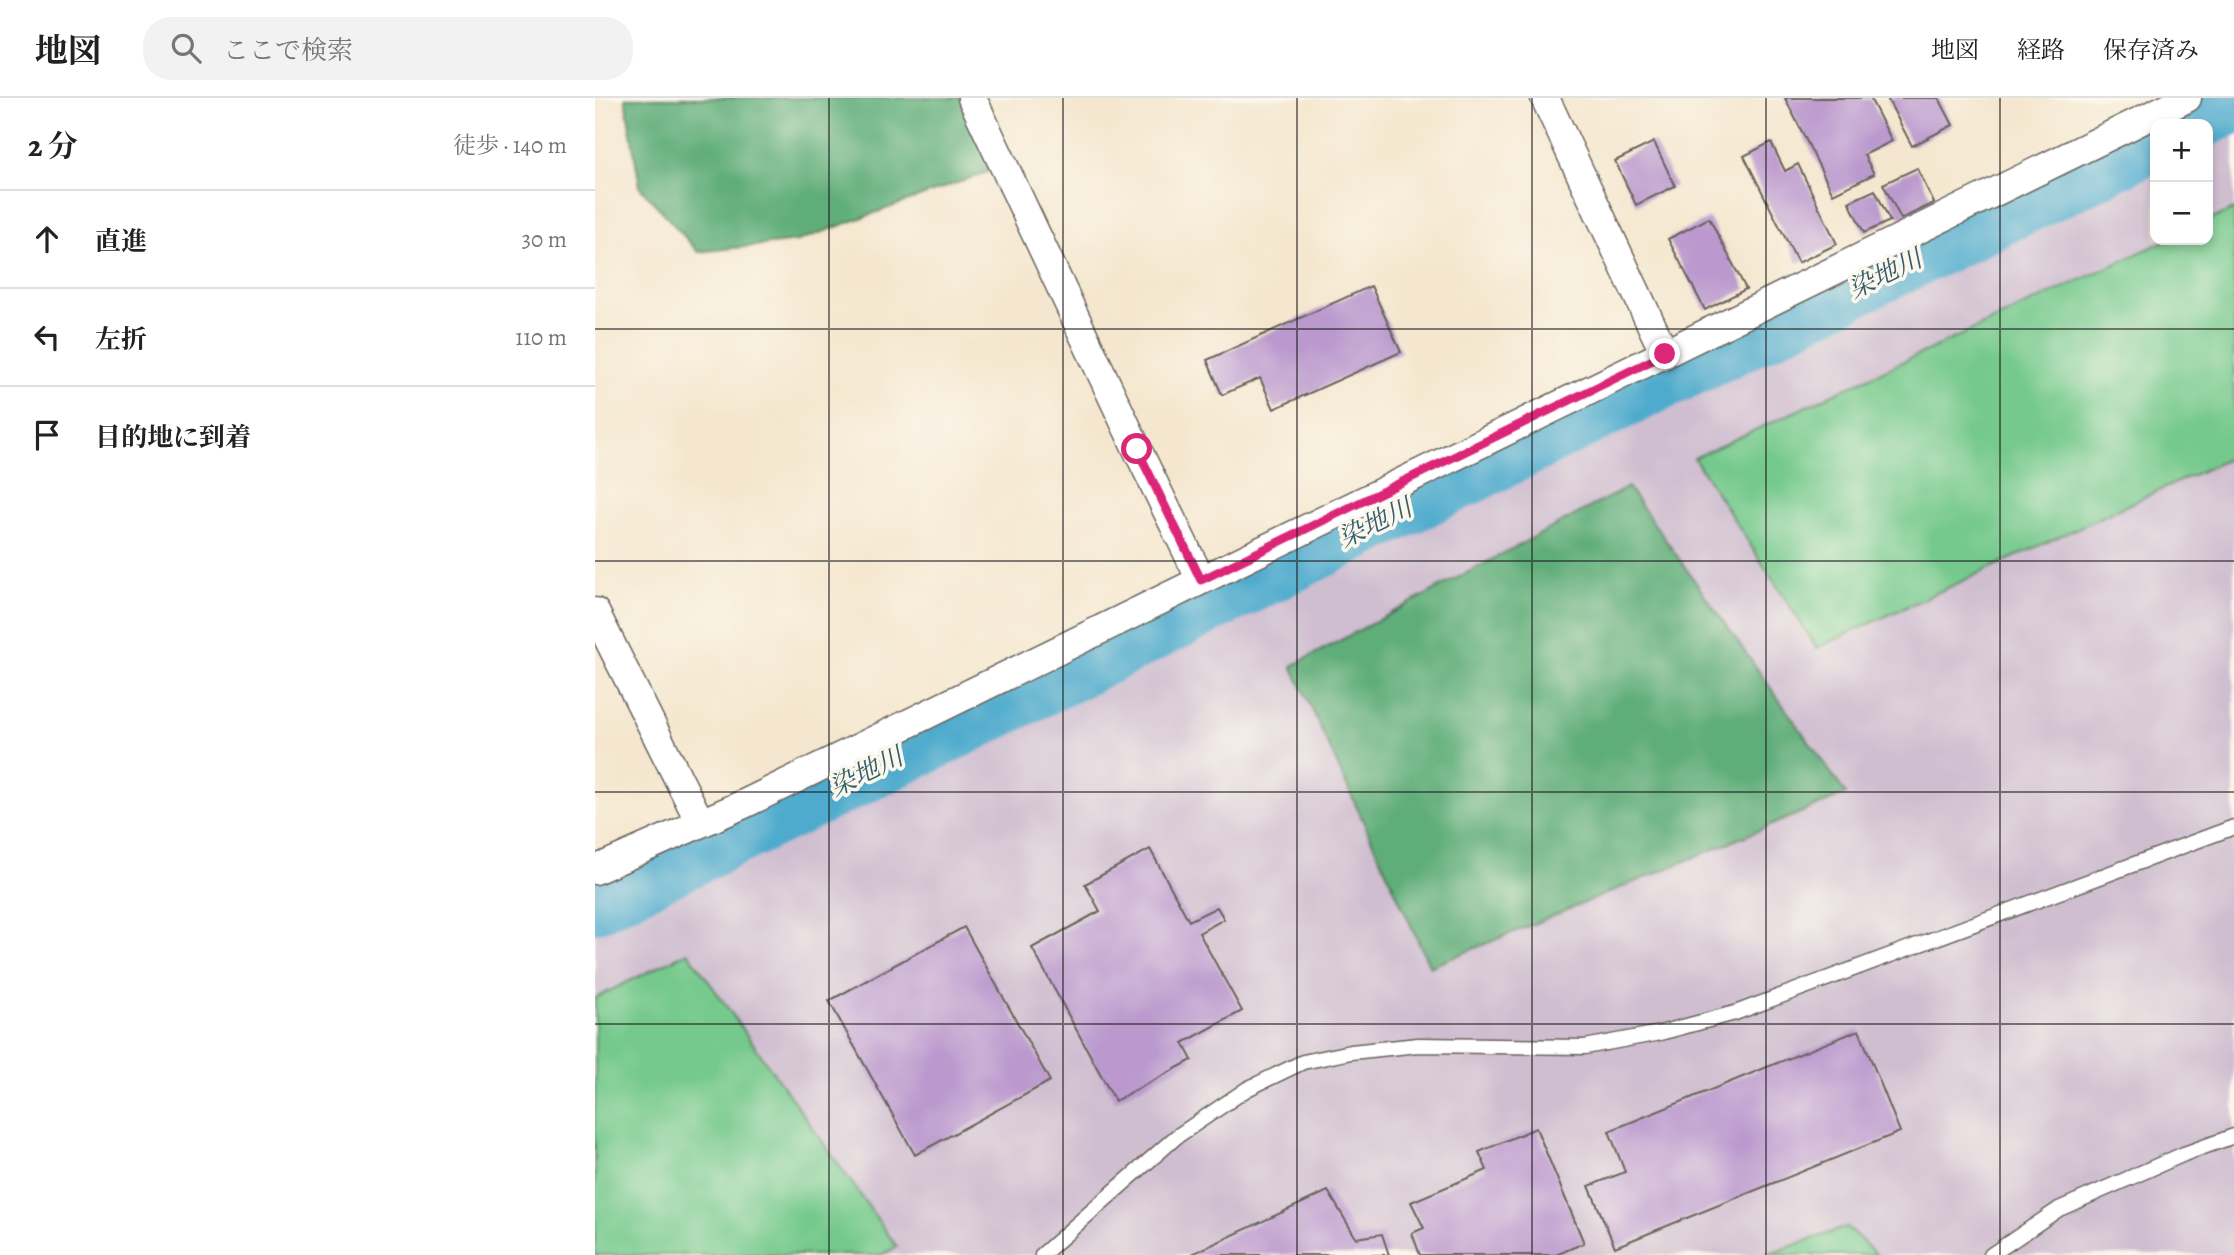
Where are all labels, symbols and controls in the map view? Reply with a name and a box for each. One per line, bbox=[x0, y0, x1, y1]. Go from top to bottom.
search box bbox=[143, 17, 633, 80]
text: 地図 bbox=[35, 28, 101, 73]
icon: search bbox=[167, 29, 205, 67]
text: ここで検索 bbox=[223, 33, 353, 68]
text: 地図 bbox=[1931, 34, 1979, 66]
text: 経路 bbox=[2017, 34, 2065, 66]
text: 保存済み bbox=[2103, 34, 2199, 66]
map controls bbox=[2150, 119, 2213, 245]
button: + bbox=[2150, 119, 2213, 182]
text: 2 分 bbox=[28, 126, 78, 166]
text: 徒歩 · 140 m bbox=[453, 130, 567, 161]
button: − bbox=[2150, 182, 2213, 245]
icon: ahead bbox=[28, 220, 66, 258]
text: 直進 bbox=[95, 224, 147, 259]
text: 30 m bbox=[521, 224, 567, 255]
water label: 染地川 bbox=[1842, 240, 1930, 307]
icon: left bbox=[28, 318, 66, 356]
text: 左折 bbox=[95, 322, 147, 357]
text: 110 m bbox=[515, 322, 567, 353]
route end bbox=[1649, 338, 1680, 369]
icon: arrive bbox=[28, 416, 66, 454]
text: 目的地に到着 bbox=[95, 420, 251, 455]
route start bbox=[1121, 433, 1152, 464]
water label: 染地川 bbox=[1332, 489, 1420, 556]
water label: 染地川 bbox=[823, 738, 911, 805]

